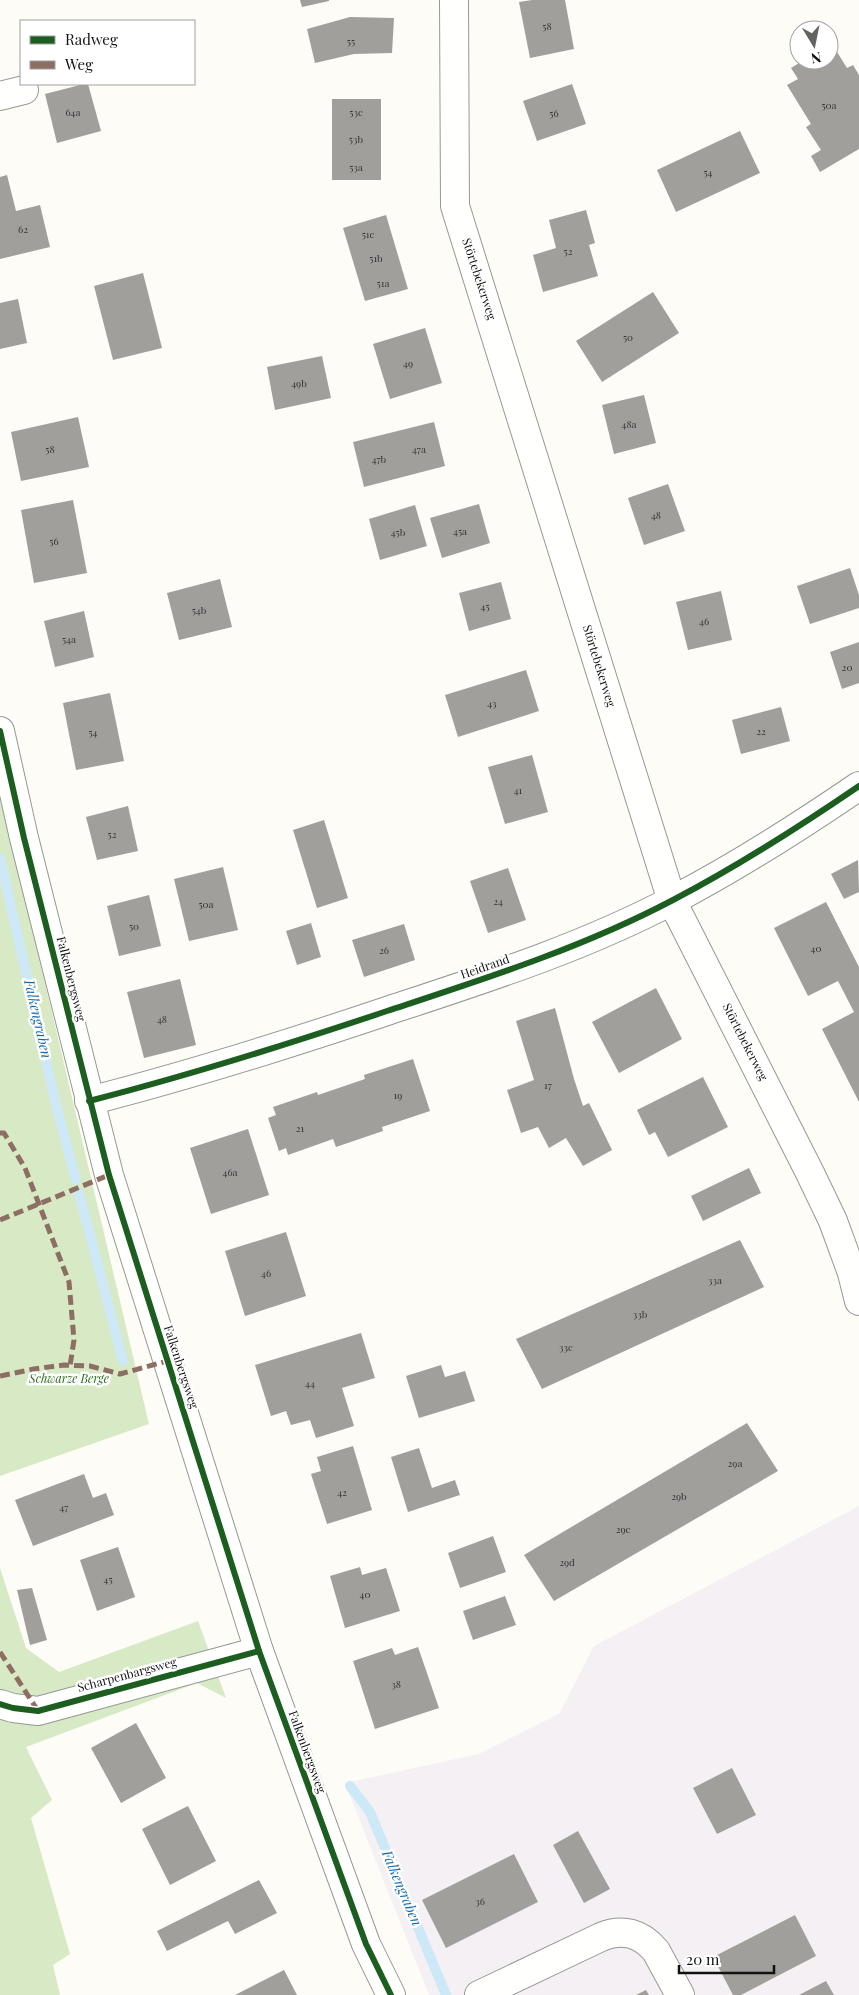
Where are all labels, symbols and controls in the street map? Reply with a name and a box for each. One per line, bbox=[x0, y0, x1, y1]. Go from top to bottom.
house number: 58 bbox=[542, 19, 552, 33]
legend bbox=[20, 20, 195, 85]
north arrow bbox=[789, 20, 839, 70]
text: Radweg bbox=[65, 29, 118, 49]
house number: 55 bbox=[347, 34, 355, 48]
text: N bbox=[810, 48, 823, 69]
text: Weg bbox=[64, 54, 93, 74]
house number: 50a bbox=[821, 98, 837, 112]
house number: 64a bbox=[65, 105, 81, 119]
house number: 53c bbox=[349, 105, 363, 119]
house number: 56 bbox=[549, 106, 559, 120]
house number: 53b bbox=[349, 132, 364, 146]
house number: 53a bbox=[349, 160, 363, 174]
house number: 54 bbox=[703, 165, 713, 179]
house number: 62 bbox=[18, 222, 28, 236]
house number: 51c bbox=[362, 227, 374, 241]
street label: Störtebekerweg bbox=[459, 236, 501, 322]
house number: 52 bbox=[564, 244, 573, 258]
house number: 51b bbox=[369, 251, 383, 265]
house number: 51a bbox=[377, 276, 389, 290]
house number: 50 bbox=[623, 330, 633, 344]
house number: 49 bbox=[403, 356, 413, 370]
house number: 49b bbox=[291, 376, 307, 390]
house number: 48a bbox=[621, 417, 637, 431]
house number: 58 bbox=[45, 442, 55, 456]
house number: 47a bbox=[412, 442, 426, 456]
house number: 47b bbox=[372, 452, 387, 466]
house number: 48 bbox=[651, 508, 661, 522]
house number: 45a bbox=[453, 524, 467, 538]
house number: 45b bbox=[391, 525, 406, 539]
house number: 56 bbox=[49, 534, 59, 548]
house number: 45 bbox=[480, 599, 490, 613]
house number: 54b bbox=[192, 603, 207, 617]
house number: 46 bbox=[699, 614, 709, 628]
street label: Störtebekerweg bbox=[580, 623, 620, 709]
house number: 54a bbox=[62, 632, 76, 646]
house number: 20 bbox=[842, 660, 852, 674]
house number: 43 bbox=[487, 696, 497, 710]
house number: 22 bbox=[756, 724, 766, 738]
house number: 54 bbox=[88, 725, 98, 739]
house number: 41 bbox=[514, 783, 523, 797]
house number: 52 bbox=[108, 827, 117, 841]
house number: 24 bbox=[493, 894, 503, 908]
house number: 50a bbox=[198, 897, 214, 911]
house number: 50 bbox=[129, 919, 139, 933]
street label: Falkenbergsweg bbox=[54, 935, 90, 1024]
house number: 40 bbox=[811, 941, 821, 955]
house number: 26 bbox=[379, 943, 389, 957]
street label: Heidrand bbox=[458, 950, 511, 982]
water label: Falkengraben bbox=[20, 977, 57, 1060]
street label: Störtebekerweg bbox=[719, 1000, 773, 1084]
house number: 48 bbox=[157, 1012, 167, 1026]
house number: 17 bbox=[544, 1078, 552, 1092]
house number: 19 bbox=[394, 1088, 402, 1102]
house number: 21 bbox=[296, 1121, 305, 1135]
house number: 46a bbox=[222, 1165, 238, 1179]
house number: 46 bbox=[261, 1266, 271, 1280]
house number: 33a bbox=[708, 1273, 722, 1287]
house number: 33b bbox=[633, 1307, 648, 1321]
street label: Falkenbergsweg bbox=[161, 1323, 203, 1411]
house number: 33c bbox=[559, 1340, 573, 1354]
park label: Schwarze Berge bbox=[28, 1370, 109, 1386]
house number: 44 bbox=[305, 1376, 315, 1390]
house number: 29a bbox=[728, 1456, 742, 1470]
house number: 42 bbox=[337, 1485, 347, 1499]
house number: 29b bbox=[671, 1489, 687, 1503]
house number: 47 bbox=[60, 1500, 68, 1514]
house number: 29c bbox=[616, 1522, 631, 1536]
house number: 29d bbox=[559, 1555, 575, 1569]
house number: 45 bbox=[103, 1572, 113, 1586]
house number: 40 bbox=[360, 1587, 370, 1601]
street label: Scharpenbargsweg bbox=[75, 1653, 179, 1695]
house number: 38 bbox=[391, 1677, 401, 1691]
street label: Falkenbergsweg bbox=[286, 1708, 331, 1796]
water label: Falkengraben bbox=[378, 1846, 427, 1929]
house number: 36 bbox=[475, 1894, 485, 1908]
scale bar bbox=[679, 1942, 774, 1974]
text: 20 m bbox=[686, 1949, 720, 1969]

